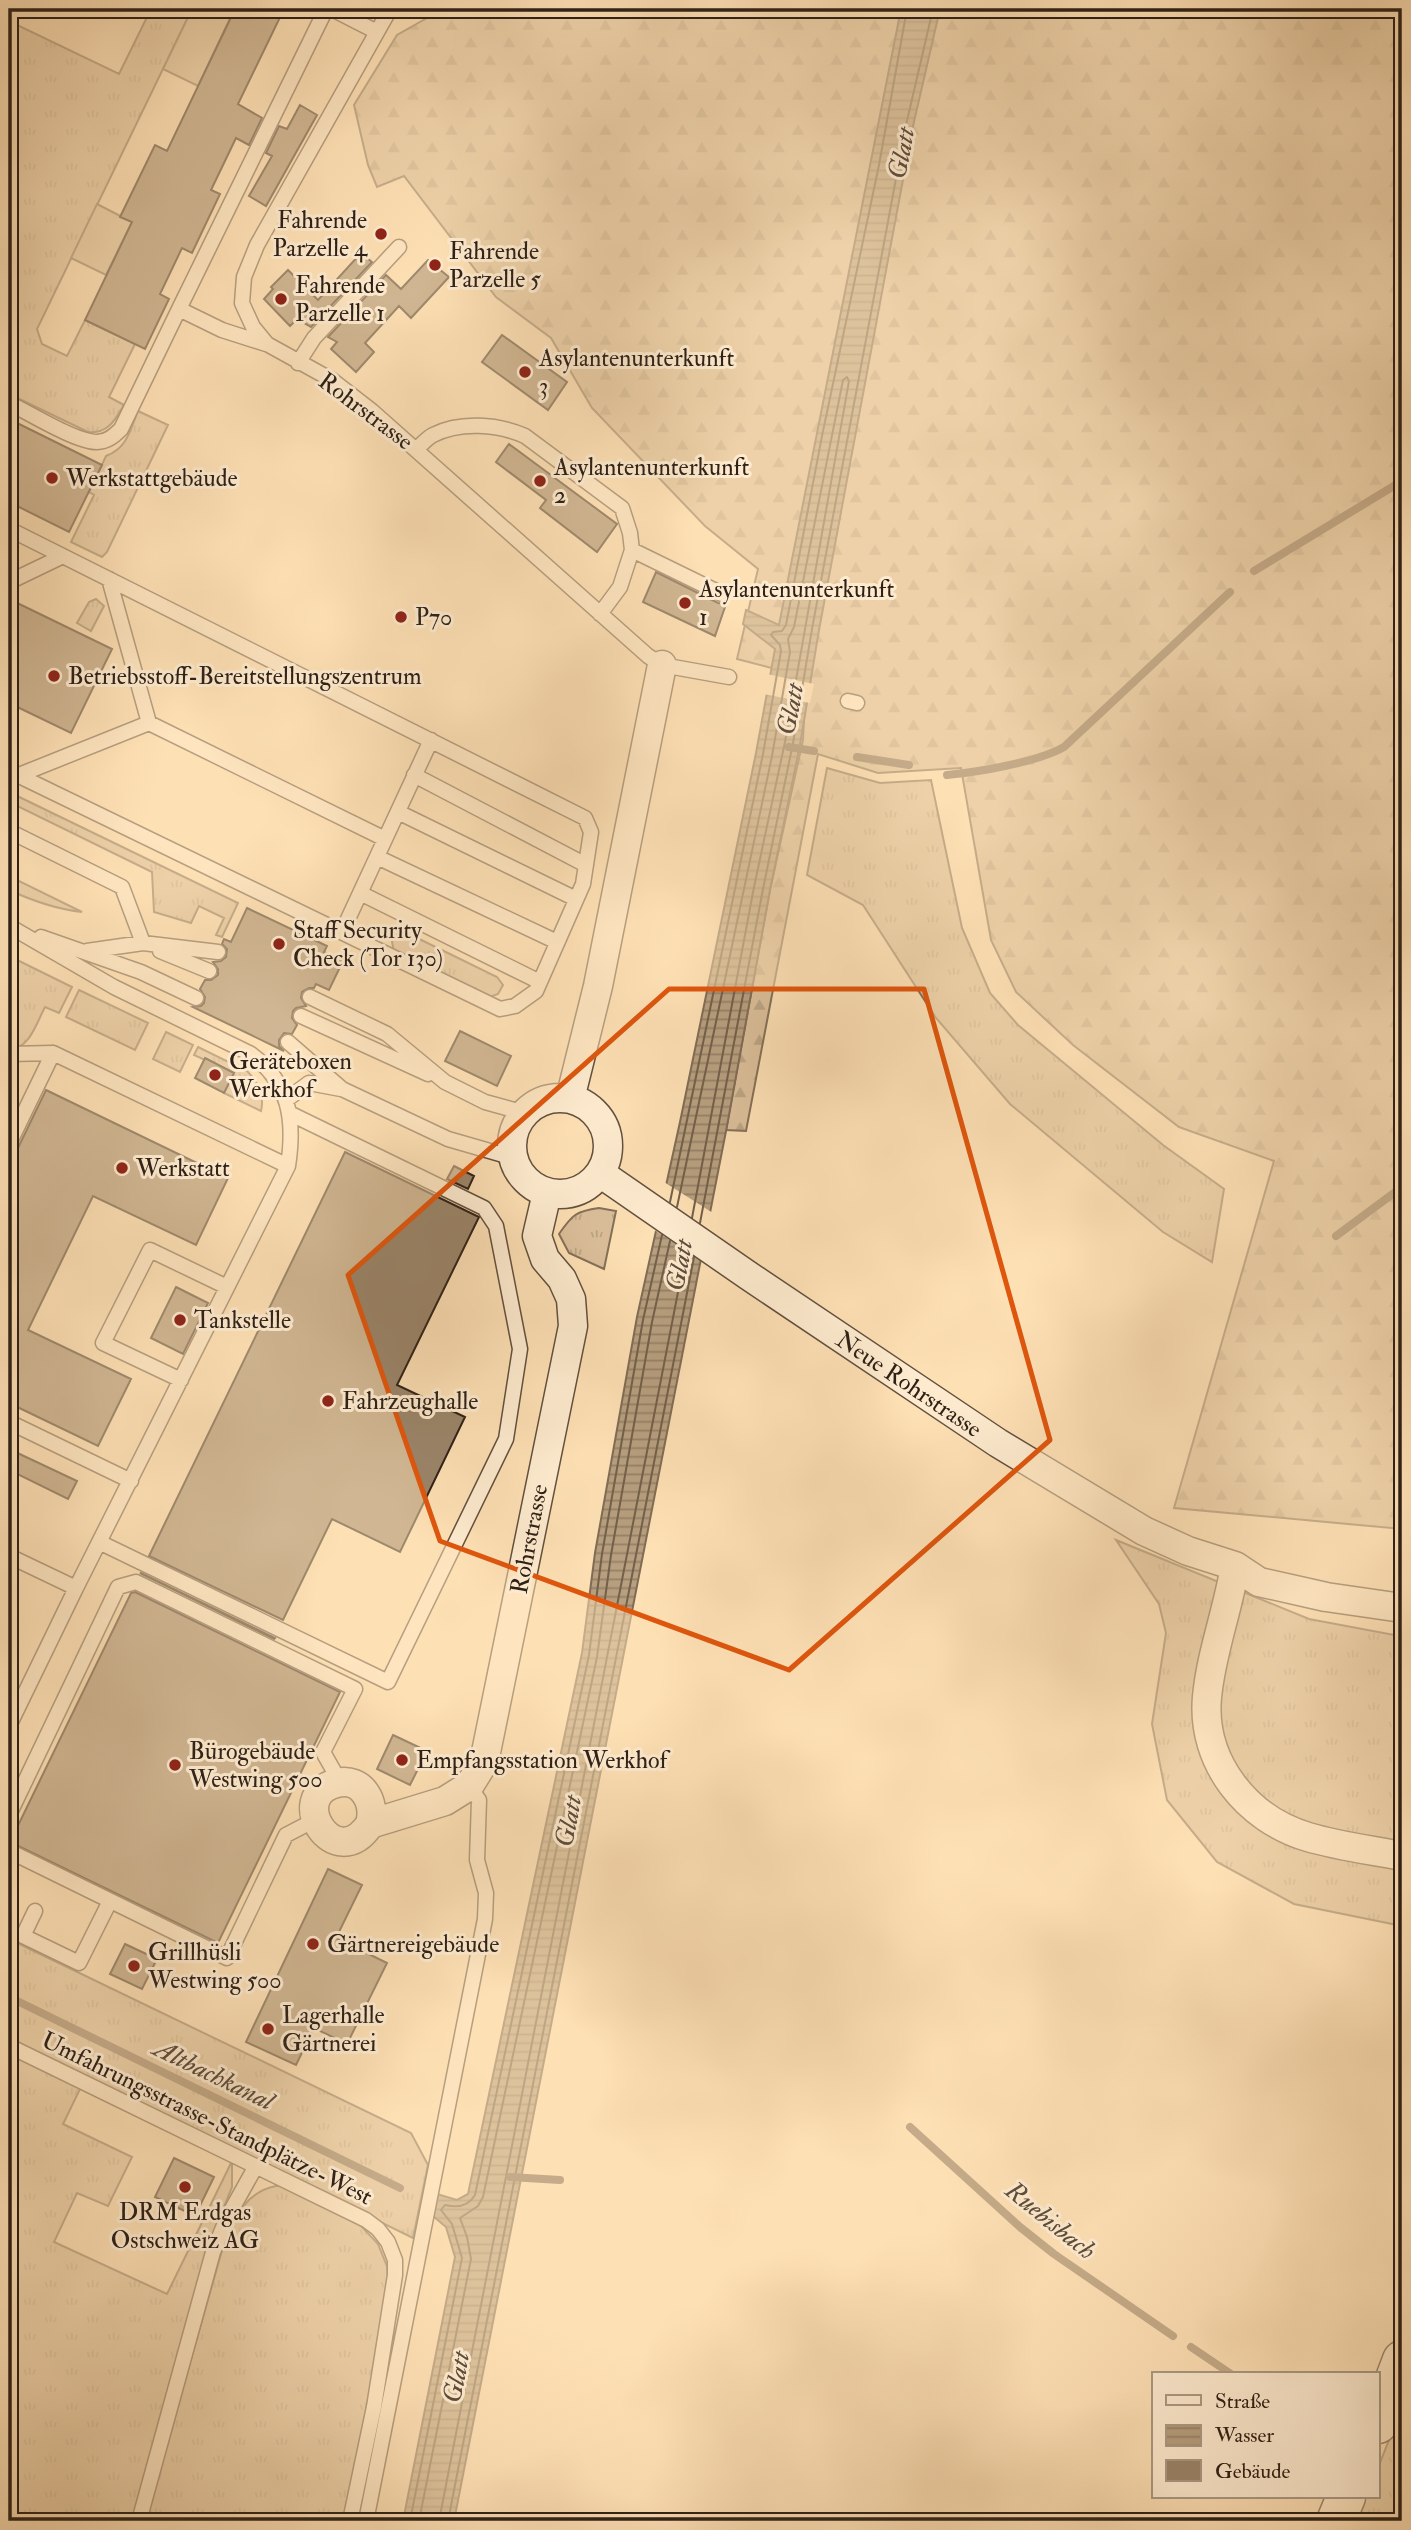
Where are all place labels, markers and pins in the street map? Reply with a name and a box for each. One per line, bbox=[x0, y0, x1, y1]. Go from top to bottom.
place label: Fahrende Parzelle 4 bbox=[273, 205, 368, 264]
marker: Fahrende Parzelle 4 bbox=[373, 226, 389, 242]
place label: Fahrende Parzelle 5 bbox=[449, 236, 541, 295]
marker: Fahrende Parzelle 5 bbox=[427, 257, 443, 273]
place label: Fahrende Parzelle 1 bbox=[295, 270, 385, 329]
marker: Fahrende Parzelle 1 bbox=[273, 291, 289, 307]
place label: Asylantenunterkunft 3 bbox=[538, 343, 734, 402]
marker: Asylantenunterkunft 3 bbox=[517, 364, 533, 380]
place label: Asylantenunterkunft 2 bbox=[553, 452, 749, 511]
place label: Werkstattgebäude bbox=[65, 463, 238, 494]
marker: Werkstattgebäude bbox=[44, 470, 60, 486]
marker: Asylantenunterkunft 2 bbox=[532, 473, 548, 489]
place label: Asylantenunterkunft 1 bbox=[698, 574, 894, 633]
marker: Asylantenunterkunft 1 bbox=[677, 595, 693, 611]
place label: P70 bbox=[415, 602, 452, 633]
marker: P70 bbox=[393, 609, 409, 625]
place label: Betriebsstoff-Bereitstellungszentrum bbox=[68, 661, 422, 692]
marker: Betriebsstoff-Bereitstellungszentrum bbox=[46, 668, 62, 684]
place label: Staff Security Check (Tor 130) bbox=[293, 915, 443, 974]
marker: Staff Security Check (Tor 130) bbox=[271, 936, 287, 952]
place label: Geräteboxen Werkhof bbox=[228, 1046, 352, 1105]
marker: Geräteboxen Werkhof bbox=[207, 1067, 223, 1083]
place label: Werkstatt bbox=[135, 1153, 230, 1184]
marker: Werkstatt bbox=[114, 1160, 130, 1176]
place label: Tankstelle bbox=[194, 1305, 291, 1336]
marker: Tankstelle bbox=[172, 1312, 188, 1328]
place label: Fahrzeughalle bbox=[342, 1386, 478, 1417]
marker: Fahrzeughalle bbox=[320, 1393, 336, 1409]
place label: Bürogebäude Westwing 500 bbox=[188, 1736, 323, 1795]
place label: Empfangsstation Werkhof bbox=[416, 1745, 671, 1776]
marker: Empfangsstation Werkhof bbox=[394, 1752, 410, 1768]
marker: Bürogebäude Westwing 500 bbox=[167, 1757, 183, 1773]
place label: Gärtnereigebäude bbox=[327, 1929, 499, 1960]
marker: Gärtnereigebäude bbox=[305, 1936, 321, 1952]
place label: Grillhüsli Westwing 500 bbox=[147, 1937, 282, 1996]
marker: Grillhüsli Westwing 500 bbox=[126, 1958, 142, 1974]
place label: Lagerhalle Gärtnerei bbox=[282, 2000, 385, 2059]
marker: Lagerhalle Gärtnerei bbox=[260, 2021, 276, 2037]
marker: DRM Erdgas Ostschweiz AG bbox=[177, 2179, 193, 2195]
place label: DRM Erdgas Ostschweiz AG bbox=[111, 2197, 259, 2256]

